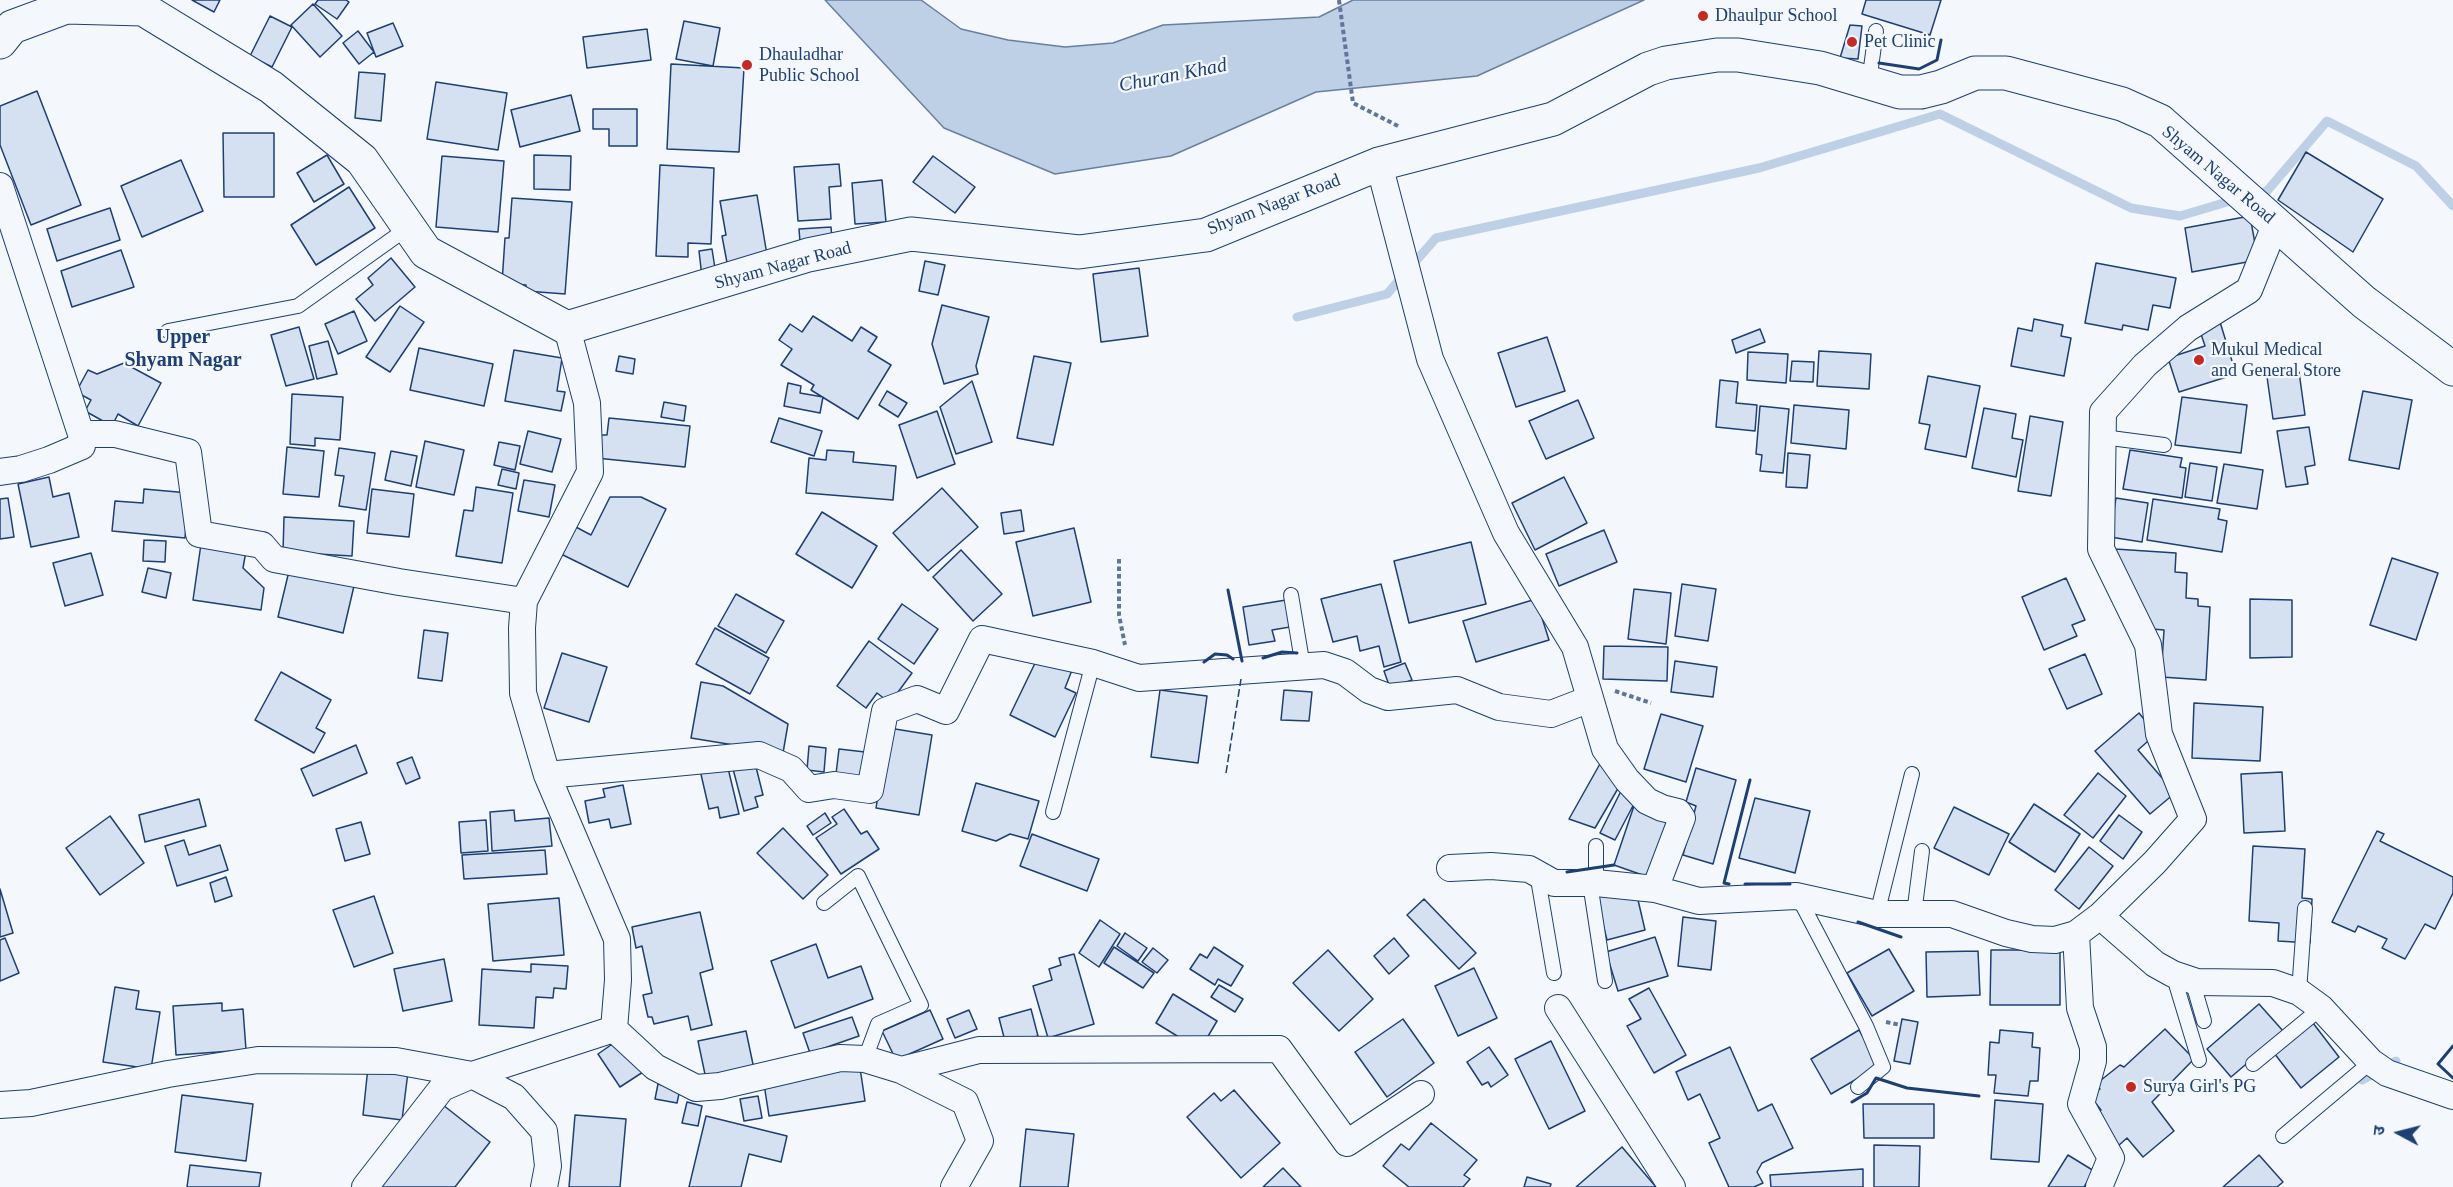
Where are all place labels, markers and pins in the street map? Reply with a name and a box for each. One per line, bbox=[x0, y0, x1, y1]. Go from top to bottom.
place label: Dhaulpur School bbox=[1715, 5, 1856, 27]
marker: Dhaulpur School bbox=[1696, 9, 1710, 23]
place label: Pet Clinic bbox=[1864, 31, 1941, 53]
marker: Pet Clinic bbox=[1845, 35, 1859, 49]
place label: Dhauladhar Public School bbox=[759, 44, 871, 86]
marker: Dhauladhar Public School bbox=[740, 58, 754, 72]
place label: Mukul Medical and General Store bbox=[2211, 339, 2363, 382]
marker: Mukul Medical and General Store bbox=[2192, 353, 2206, 367]
place label: Surya Girl's PG bbox=[2143, 1076, 2268, 1098]
marker: Surya Girl's PG bbox=[2124, 1080, 2138, 1094]

